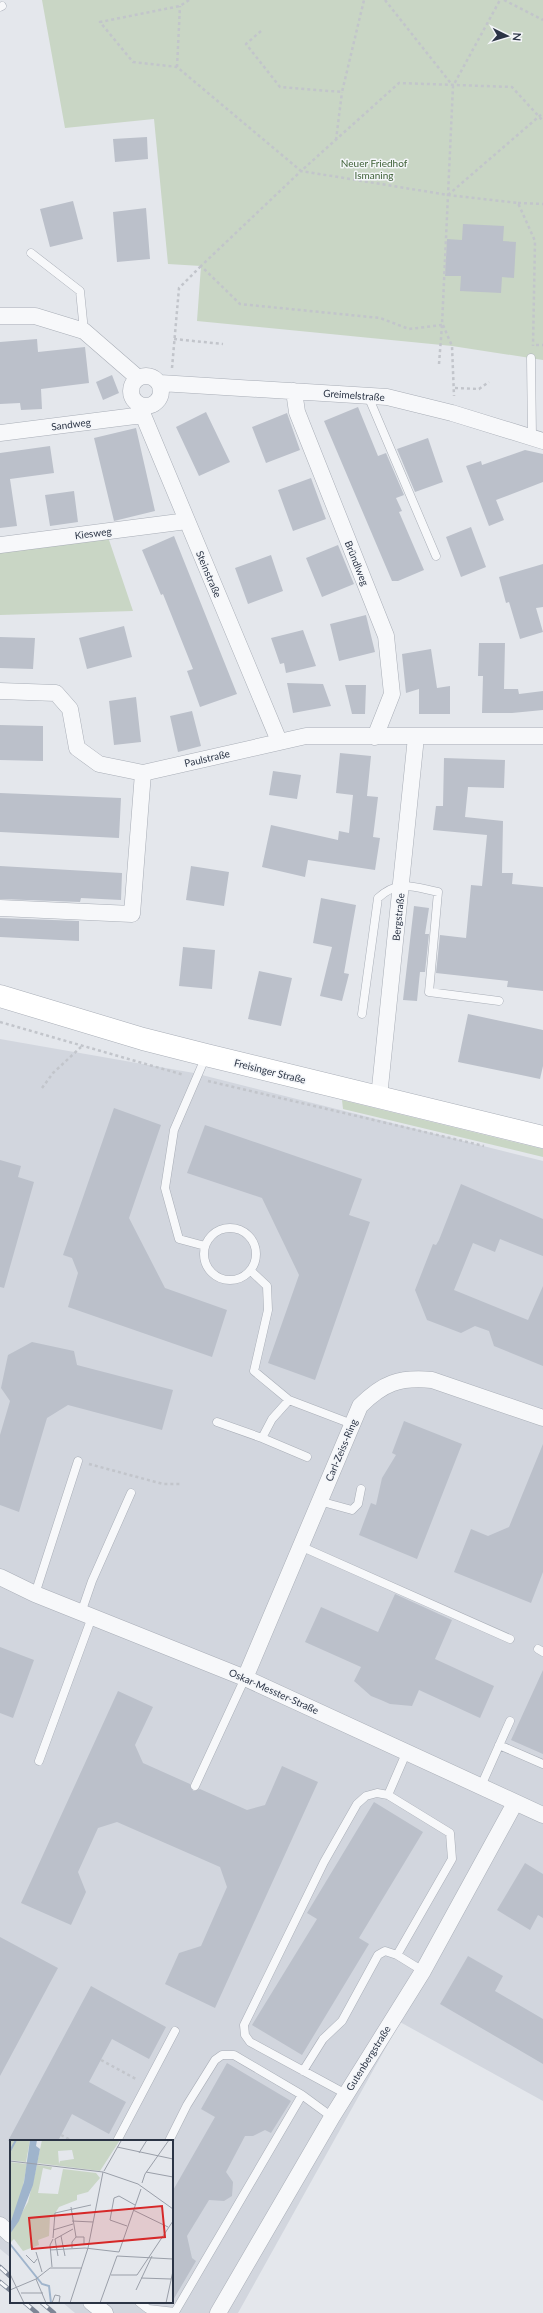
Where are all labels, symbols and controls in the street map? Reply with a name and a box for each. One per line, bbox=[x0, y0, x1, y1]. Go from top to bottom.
north arrow bbox=[487, 16, 527, 56]
text: N bbox=[511, 32, 524, 42]
park label: Neuer Friedhof Ismaning bbox=[341, 157, 408, 181]
street label: Greimelstraße bbox=[323, 387, 385, 403]
street label: Sandweg bbox=[51, 416, 91, 432]
street label: Kiesweg bbox=[74, 525, 112, 541]
street label: Bründlweg bbox=[343, 539, 371, 587]
street label: Steinstraße bbox=[194, 549, 224, 599]
street label: Paulstraße bbox=[183, 747, 231, 769]
street label: Bergstraße bbox=[390, 893, 406, 941]
street label: Freisinger Straße bbox=[233, 1056, 307, 1086]
street label: Carl-Zeiss-Ring bbox=[322, 1417, 360, 1483]
street label: Oskar-Messter-Straße bbox=[227, 1666, 321, 1716]
street label: Gutenbergstraße bbox=[343, 2023, 393, 2093]
inset map bbox=[10, 2140, 173, 2303]

